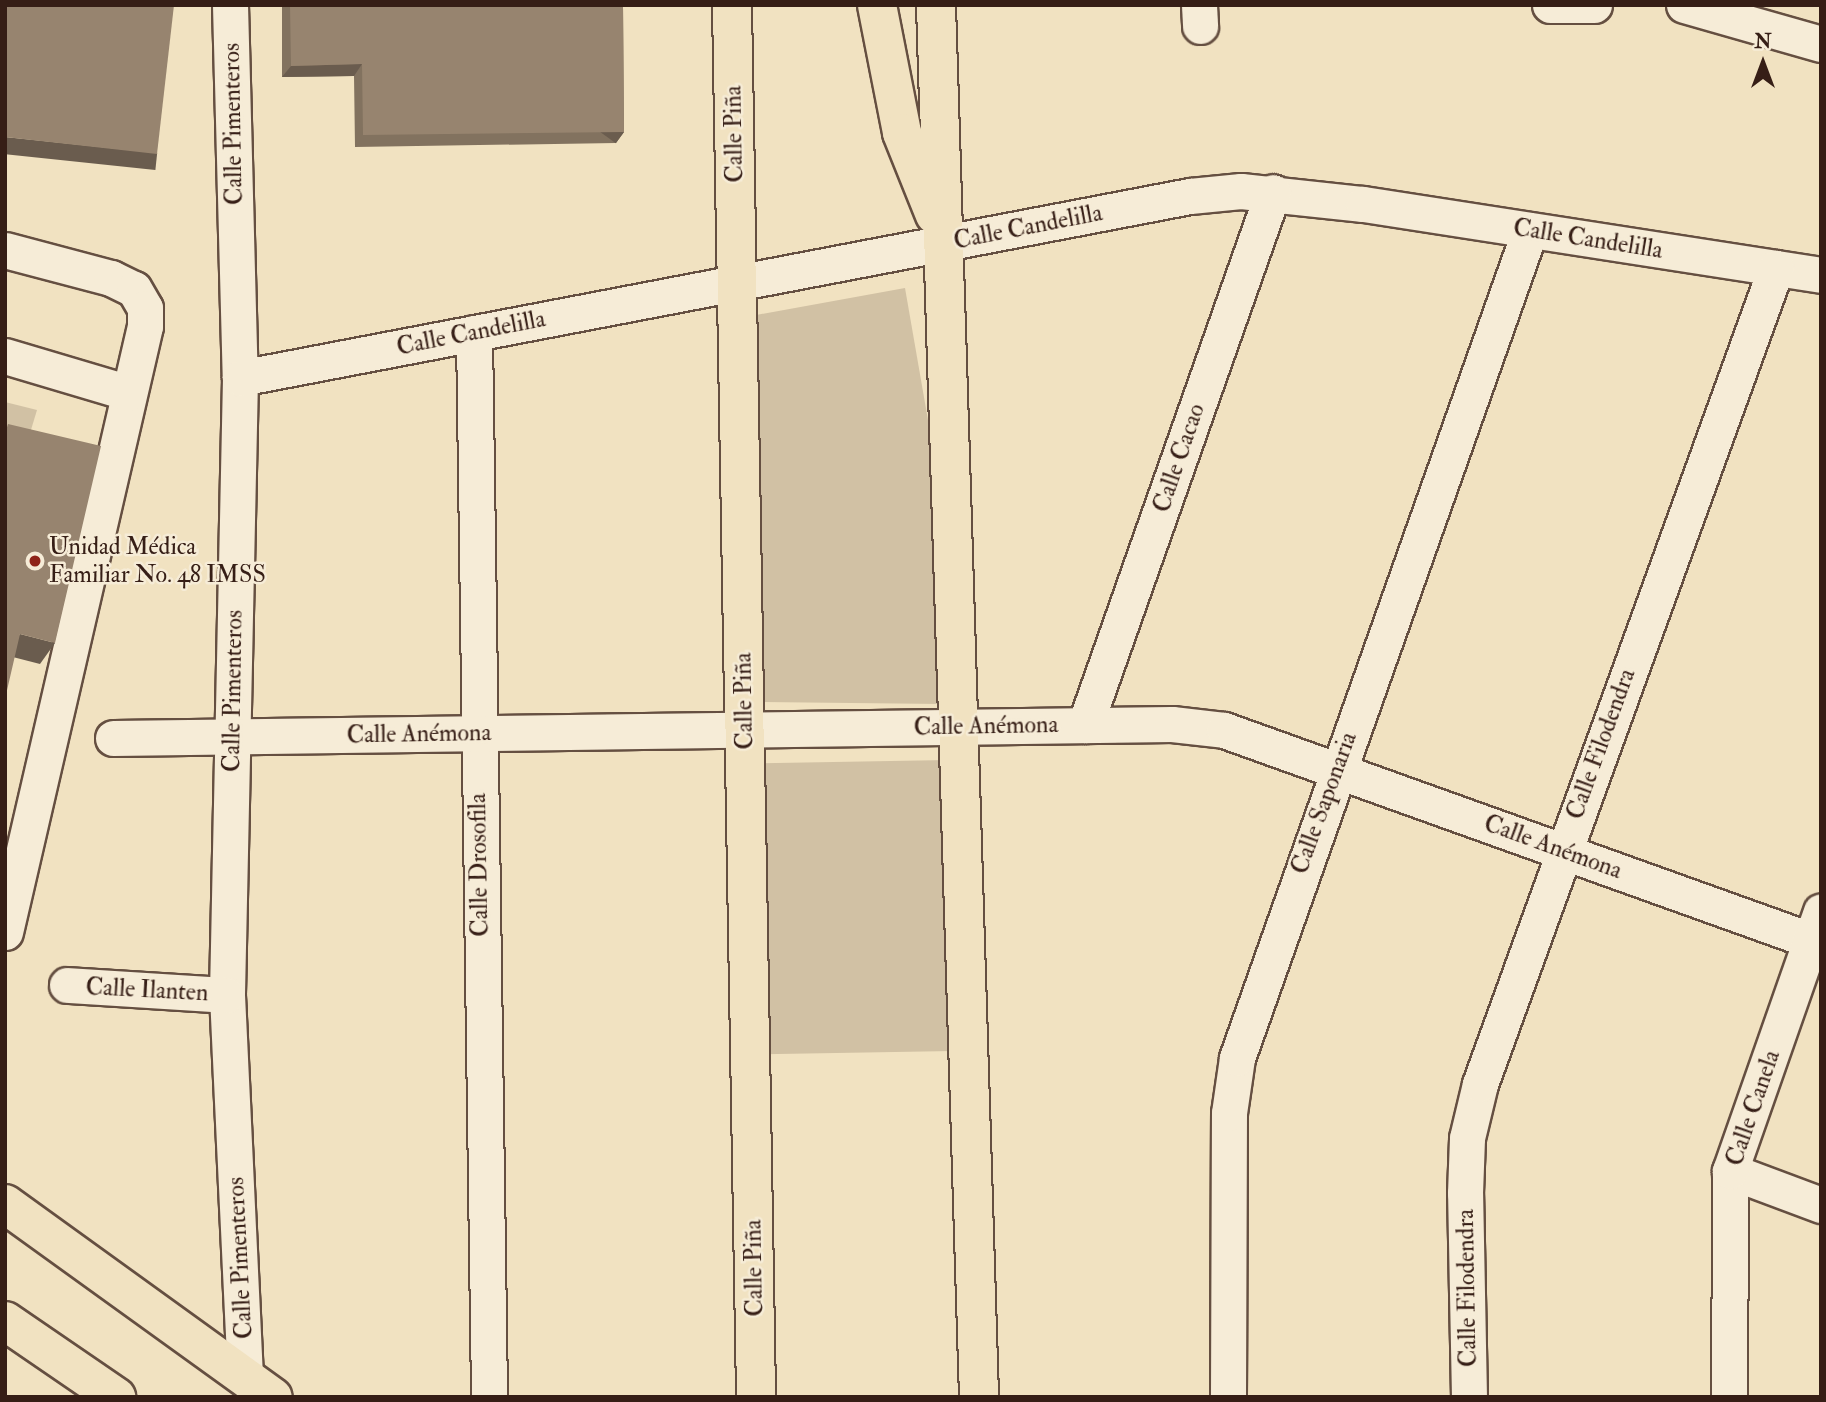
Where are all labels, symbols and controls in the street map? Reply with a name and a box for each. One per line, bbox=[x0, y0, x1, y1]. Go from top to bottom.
north arrow bbox=[1728, 28, 1798, 98]
text: N bbox=[1754, 30, 1772, 54]
street label: Calle Pimenteros bbox=[217, 43, 249, 205]
street label: Calle Piña bbox=[719, 85, 749, 183]
street label: Calle Candelilla bbox=[951, 198, 1105, 256]
street label: Calle Candelilla bbox=[1511, 213, 1665, 265]
street label: Calle Candelilla bbox=[394, 304, 548, 362]
street label: Calle Cacao bbox=[1147, 400, 1211, 516]
place label: Unidad Médica Familiar No. 48 IMSS bbox=[49, 533, 266, 589]
marker: Unidad Médica Familiar No. 48 IMSS bbox=[27, 553, 43, 569]
street label: Calle Pimenteros bbox=[217, 610, 249, 772]
street label: Calle Piña bbox=[729, 652, 759, 750]
street label: Calle Filodendra bbox=[1560, 665, 1642, 823]
street label: Calle Anémona bbox=[913, 710, 1059, 742]
street label: Calle Anémona bbox=[346, 718, 492, 750]
street label: Calle Saponaria bbox=[1285, 728, 1363, 878]
street label: Calle Drosofila bbox=[463, 793, 495, 937]
street label: Calle Anémona bbox=[1480, 809, 1626, 885]
street label: Calle Ilanten bbox=[85, 972, 209, 1008]
street label: Calle Canela bbox=[1720, 1046, 1786, 1170]
street label: Calle Pimenteros bbox=[221, 1176, 259, 1340]
street label: Calle Filodendra bbox=[1451, 1209, 1483, 1367]
street label: Calle Piña bbox=[739, 1219, 769, 1317]

